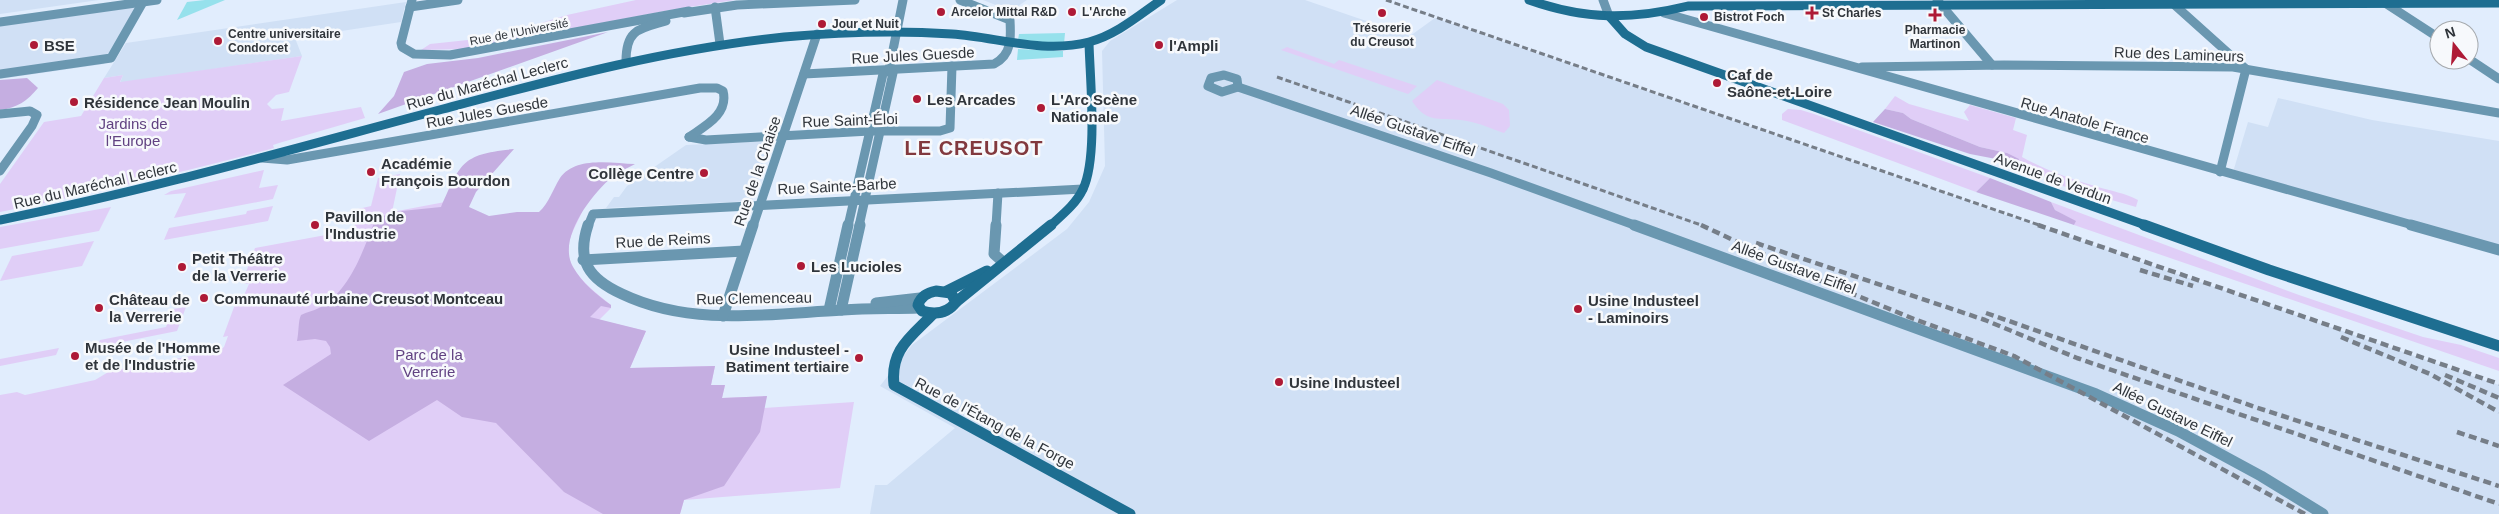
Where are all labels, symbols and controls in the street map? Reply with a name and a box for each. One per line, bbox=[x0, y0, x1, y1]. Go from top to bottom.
place label: Arcelor Mittal R&D bbox=[951, 5, 1057, 19]
place label: L'Arche bbox=[1082, 5, 1127, 19]
marker: Arcelor Mittal R&D bbox=[935, 6, 947, 18]
marker: L'Arche bbox=[1066, 6, 1078, 18]
place label: St Charles bbox=[1822, 6, 1882, 20]
marker: Trésorerie du Creusot bbox=[1376, 7, 1388, 19]
marker: St Charles bbox=[1806, 7, 1818, 19]
marker: Pharmacie Martinon bbox=[1929, 9, 1941, 21]
place label: Bistrot Foch bbox=[1714, 10, 1785, 24]
marker: Bistrot Foch bbox=[1698, 11, 1710, 23]
street label: Rue de l'Université bbox=[468, 15, 570, 48]
place label: Jour et Nuit bbox=[832, 17, 899, 31]
marker: Jour et Nuit bbox=[816, 18, 828, 30]
north arrow bbox=[2429, 20, 2479, 70]
place label: Trésorerie du Creusot bbox=[1350, 21, 1414, 49]
place label: Pharmacie Martinon bbox=[1905, 23, 1966, 51]
text: N bbox=[2443, 23, 2457, 42]
place label: Centre universitaire Condorcet bbox=[228, 27, 341, 55]
marker: Centre universitaire Condorcet bbox=[212, 35, 224, 47]
place label: BSE bbox=[44, 37, 75, 54]
place label: l'Ampli bbox=[1169, 37, 1218, 54]
marker: BSE bbox=[28, 39, 40, 51]
marker: l'Ampli bbox=[1153, 39, 1165, 51]
street label: Rue Jules Guesde bbox=[851, 43, 975, 67]
street label: Rue des Lamineurs bbox=[2114, 43, 2244, 65]
street label: Rue du Maréchal Leclerc bbox=[404, 53, 570, 113]
place label: Caf de Saône-et-Loire bbox=[1727, 66, 1832, 100]
marker: Caf de Saône-et-Loire bbox=[1711, 77, 1723, 89]
place label: Les Arcades bbox=[927, 91, 1016, 108]
place label: L'Arc Scène Nationale bbox=[1051, 91, 1137, 125]
street label: Rue Jules Guesde bbox=[425, 93, 549, 131]
marker: Les Arcades bbox=[911, 93, 923, 105]
place label: Résidence Jean Moulin bbox=[84, 94, 250, 111]
street label: Rue Anatole France bbox=[2019, 94, 2151, 146]
marker: Résidence Jean Moulin bbox=[68, 96, 80, 108]
street label: Allée Gustave Eiffel bbox=[1348, 101, 1478, 159]
marker: L'Arc Scène Nationale bbox=[1035, 102, 1047, 114]
street label: Rue Saint-Éloi bbox=[802, 110, 898, 130]
street label: Rue de la Chaise bbox=[730, 114, 784, 228]
park label: Jardins de l'Europe bbox=[98, 115, 168, 149]
district label: LE CREUSOT bbox=[905, 137, 1043, 159]
street label: Avenue de Verdun bbox=[1992, 149, 2114, 207]
place label: Académie François Bourdon bbox=[381, 155, 510, 189]
street label: Rue du Maréchal Leclerc bbox=[12, 158, 179, 212]
place label: Collège Centre bbox=[588, 165, 694, 182]
marker: Académie François Bourdon bbox=[365, 166, 377, 178]
marker: Collège Centre bbox=[698, 167, 710, 179]
street label: Rue Sainte-Barbe bbox=[777, 174, 897, 198]
place label: Pavillon de l'Industrie bbox=[325, 208, 404, 242]
marker: Pavillon de l'Industrie bbox=[309, 219, 321, 231]
street label: Rue de Reims bbox=[615, 229, 711, 251]
street label: Allée Gustave Eiffel bbox=[1730, 237, 1858, 297]
place label: Petit Théâtre de la Verrerie bbox=[192, 250, 286, 284]
place label: Les Lucioles bbox=[811, 258, 902, 275]
marker: Les Lucioles bbox=[795, 260, 807, 272]
marker: Petit Théâtre de la Verrerie bbox=[176, 261, 188, 273]
street label: Rue Clemenceau bbox=[696, 288, 812, 308]
place label: Communauté urbaine Creusot Montceau bbox=[214, 290, 503, 307]
place label: Château de la Verrerie bbox=[109, 291, 190, 325]
marker: Communauté urbaine Creusot Montceau bbox=[198, 292, 210, 304]
place label: Usine Industeel - Laminoirs bbox=[1588, 292, 1699, 326]
marker: Château de la Verrerie bbox=[93, 302, 105, 314]
marker: Usine Industeel - Laminoirs bbox=[1572, 303, 1584, 315]
place label: Musée de l'Homme et de l'Industrie bbox=[85, 339, 220, 373]
place label: Usine Industeel - Batiment tertiaire bbox=[726, 341, 849, 375]
park label: Parc de la Verrerie bbox=[395, 346, 463, 380]
marker: Musée de l'Homme et de l'Industrie bbox=[69, 350, 81, 362]
marker: Usine Industeel - Batiment tertiaire bbox=[853, 352, 865, 364]
street label: Rue de l'Étang de la Forge bbox=[912, 374, 1078, 472]
place label: Usine Industeel bbox=[1289, 374, 1400, 391]
marker: Usine Industeel bbox=[1273, 376, 1285, 388]
street label: Allée Gustave Eiffel bbox=[2111, 378, 2235, 450]

